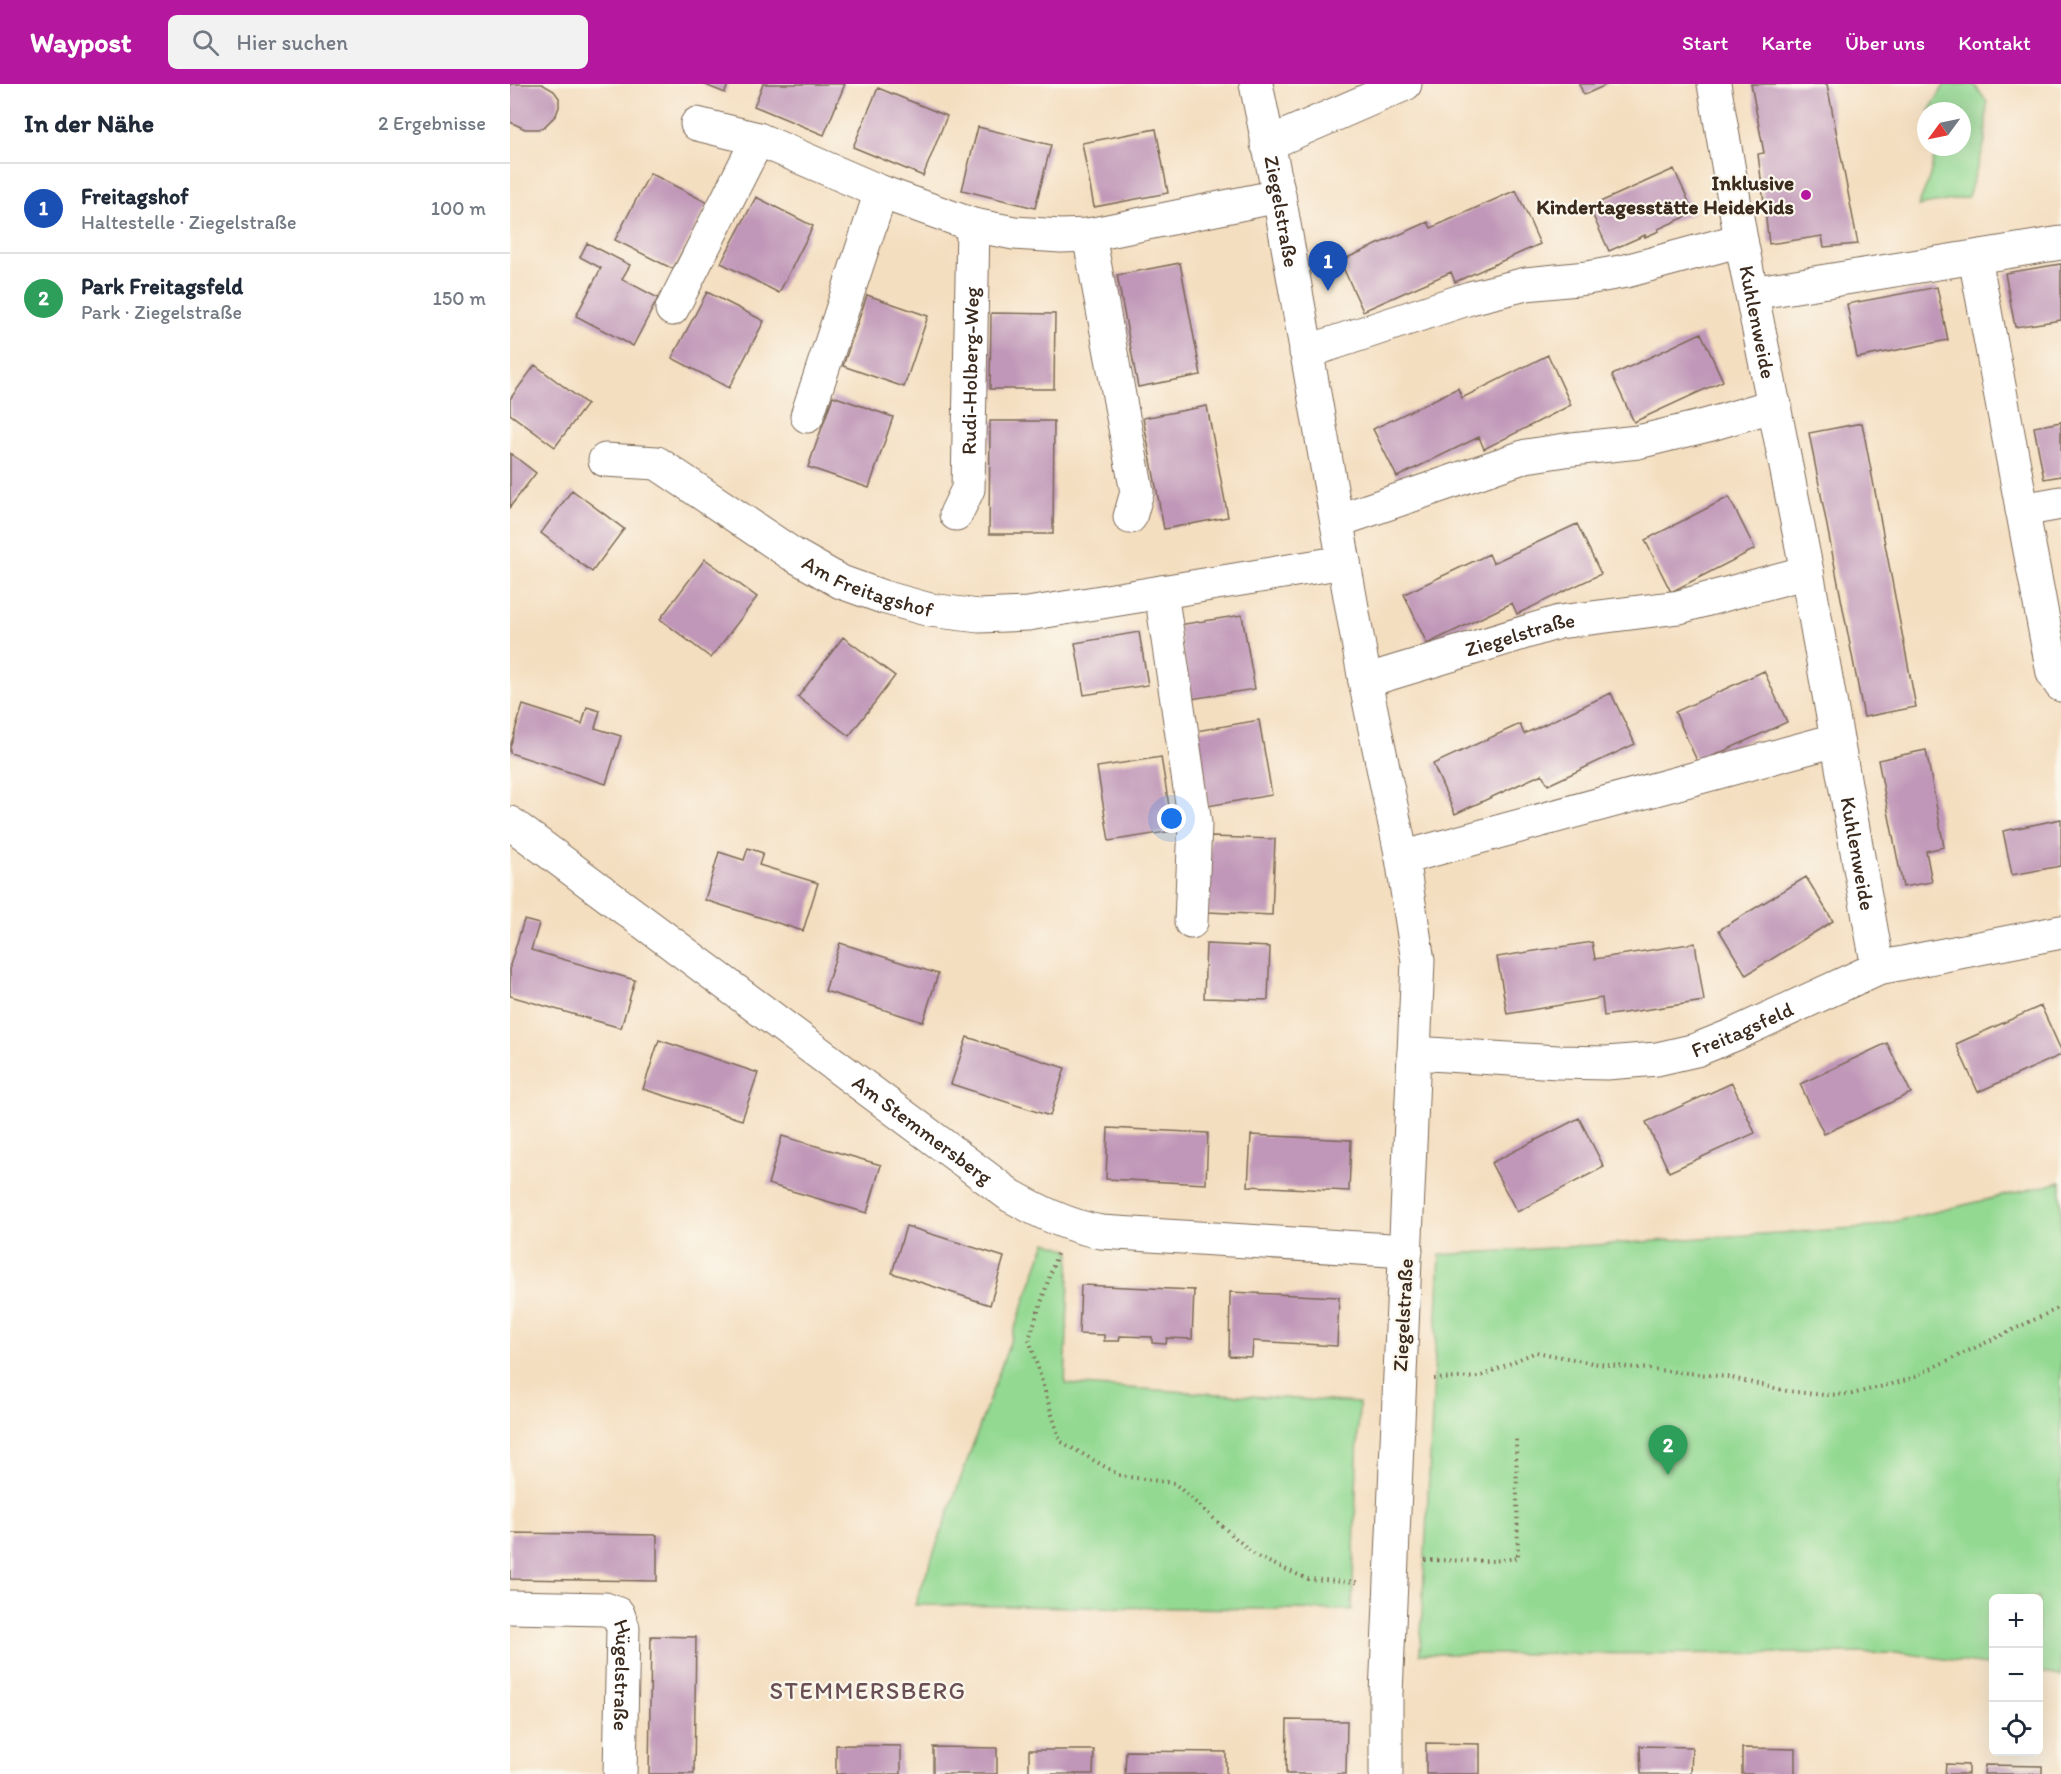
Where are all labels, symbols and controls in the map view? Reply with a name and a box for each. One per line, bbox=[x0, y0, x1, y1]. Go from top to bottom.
search box bbox=[168, 15, 588, 69]
text: Waypost bbox=[30, 25, 132, 59]
icon: search bbox=[189, 26, 222, 59]
text: Hier suchen bbox=[237, 29, 348, 56]
text: Start bbox=[1682, 30, 1728, 55]
text: Karte bbox=[1761, 30, 1812, 55]
text: Über uns bbox=[1845, 30, 1925, 55]
text: Kontakt bbox=[1958, 30, 2031, 55]
north arrow bbox=[1917, 102, 1971, 156]
text: In der Nähe bbox=[24, 107, 154, 139]
text: 2 Ergebnisse bbox=[378, 111, 486, 135]
street label: Ziegelstraße bbox=[1259, 153, 1304, 269]
place label: Inklusive Kindertagesstätte HeideKids bbox=[1536, 170, 1794, 220]
text: Freitagshof bbox=[81, 183, 189, 210]
marker: Inklusive Kindertagesstätte HeideKids bbox=[1799, 188, 1813, 202]
text: 1 bbox=[39, 196, 48, 220]
text: 100 m bbox=[431, 196, 486, 220]
text: Haltestelle · Ziegelstraße bbox=[81, 210, 297, 234]
pin: 1 bbox=[1308, 242, 1348, 291]
street label: Kuhlenweide bbox=[1734, 263, 1781, 381]
text: Park Freitagsfeld bbox=[81, 273, 243, 300]
text: 2 bbox=[38, 286, 49, 310]
text: 150 m bbox=[433, 286, 486, 310]
street label: Rudi-Holberg-Weg bbox=[956, 286, 984, 455]
text: Park · Ziegelstraße bbox=[81, 300, 242, 324]
street label: Am Freitagshof bbox=[798, 550, 936, 622]
street label: Ziegelstraße bbox=[1462, 607, 1576, 662]
street label: Kuhlenweide bbox=[1836, 795, 1880, 912]
your location bbox=[1157, 804, 1186, 833]
street label: Freitagsfeld bbox=[1688, 996, 1797, 1063]
street label: Am Stemmersberg bbox=[848, 1069, 998, 1190]
street label: Ziegelstraße bbox=[1387, 1258, 1418, 1372]
pin: 2 bbox=[1648, 1426, 1688, 1475]
map controls bbox=[1989, 1594, 2043, 1756]
button: + bbox=[1989, 1594, 2043, 1648]
street label: Hügelstraße bbox=[609, 1616, 637, 1731]
button: − bbox=[1989, 1648, 2043, 1702]
district label: STEMMERSBERG bbox=[770, 1676, 966, 1705]
button: locate bbox=[1989, 1702, 2043, 1756]

